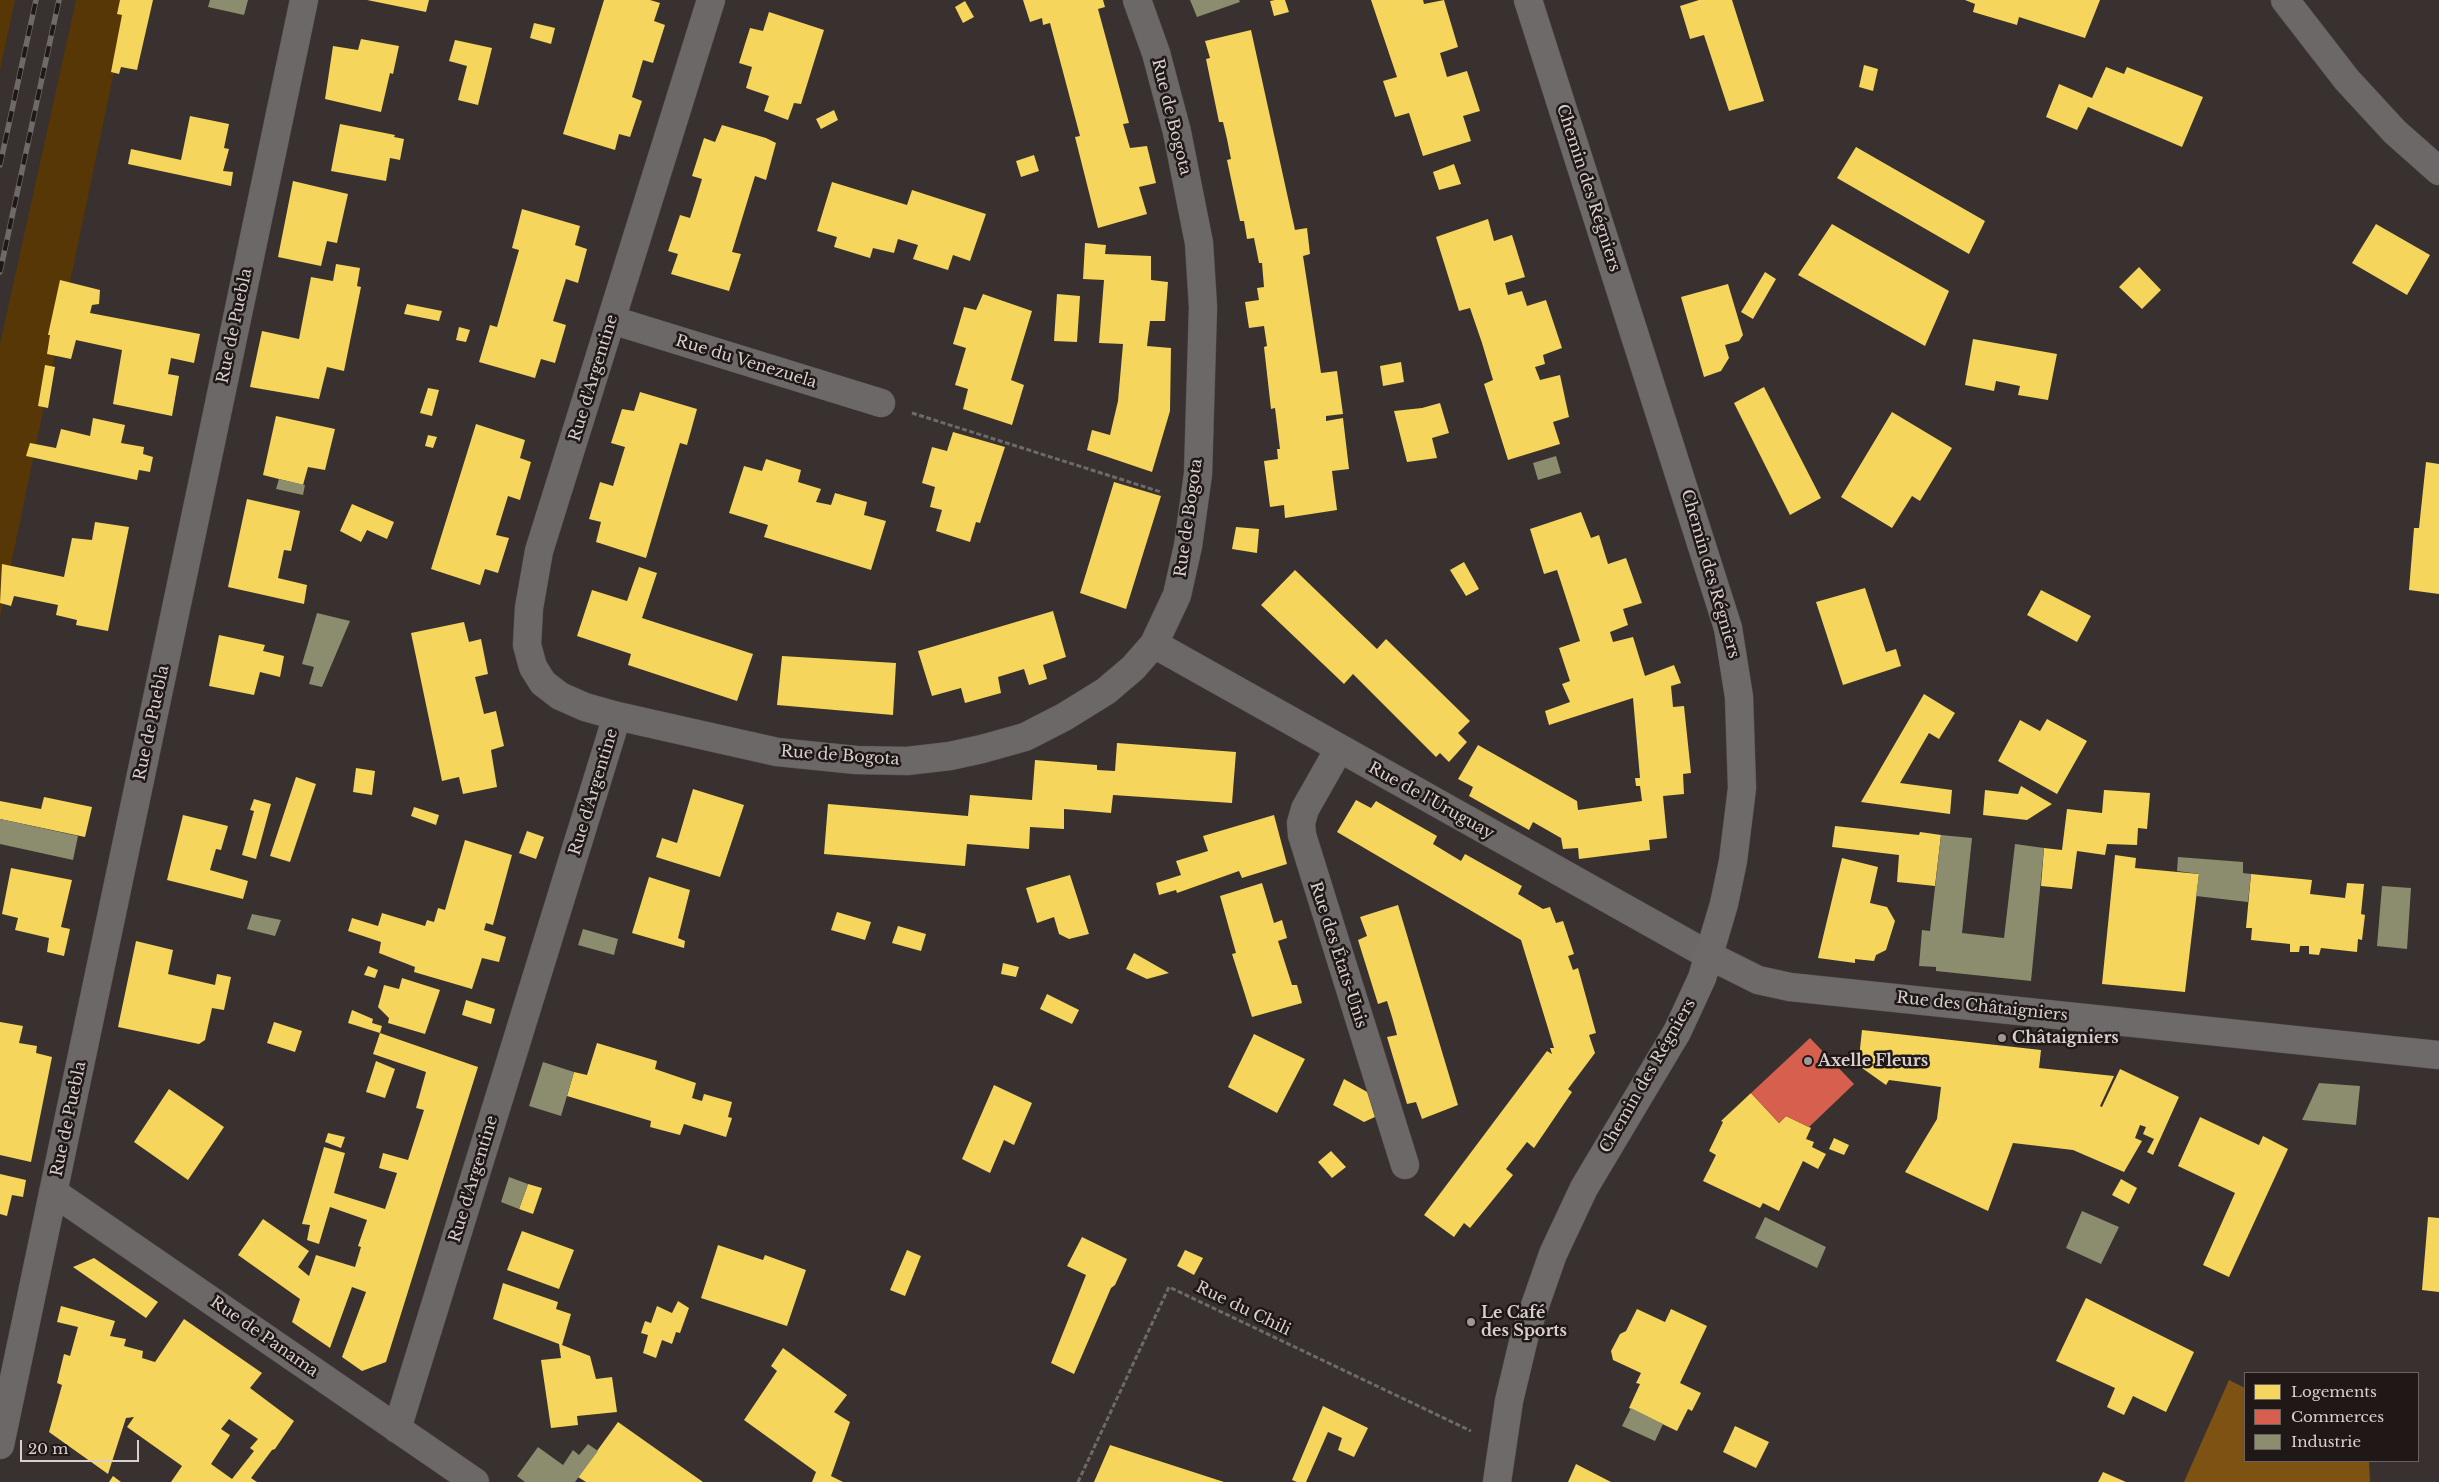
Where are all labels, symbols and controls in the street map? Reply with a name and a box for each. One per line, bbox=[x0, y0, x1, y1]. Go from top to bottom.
street label: Rue de Bogota bbox=[1147, 57, 1195, 177]
street label: Chemin des Régniers bbox=[1552, 102, 1624, 274]
street label: Rue de Puebla bbox=[213, 267, 257, 385]
street label: Rue d'Argentine bbox=[566, 312, 622, 444]
street label: Rue du Venezuela bbox=[673, 331, 819, 393]
street label: Rue de Bogota bbox=[1171, 458, 1207, 578]
street label: Chemin des Régniers bbox=[1677, 487, 1743, 661]
street label: Rue de Puebla bbox=[130, 664, 174, 782]
street label: Rue d'Argentine bbox=[566, 726, 622, 858]
street label: Rue de Bogota bbox=[780, 742, 900, 770]
street label: Rue de l'Uruguay bbox=[1365, 758, 1497, 844]
street label: Rue des États-Unis bbox=[1305, 879, 1371, 1031]
street label: Rue des Châtaigniers bbox=[1895, 988, 2069, 1026]
street label: Chemin des Régniers bbox=[1596, 995, 1700, 1157]
place label: Châtaigniers bbox=[2012, 1028, 2119, 1048]
marker: Châtaigniers bbox=[1996, 1032, 2008, 1044]
place label: Axelle Fleurs bbox=[1818, 1051, 1928, 1071]
marker: Axelle Fleurs bbox=[1802, 1055, 1814, 1067]
street label: Rue de Puebla bbox=[47, 1060, 91, 1178]
street label: Rue d'Argentine bbox=[446, 1113, 502, 1245]
street label: Rue du Chili bbox=[1192, 1278, 1294, 1340]
street label: Rue de Panama bbox=[206, 1293, 322, 1381]
place label: Le Café des Sports bbox=[1481, 1303, 1567, 1341]
marker: Le Café des Sports bbox=[1465, 1316, 1477, 1328]
legend bbox=[2244, 1372, 2419, 1462]
text: Logements bbox=[2291, 1382, 2377, 1401]
text: Commerces bbox=[2291, 1407, 2384, 1426]
scale bar bbox=[22, 1430, 141, 1462]
text: Industrie bbox=[2291, 1432, 2361, 1451]
text: 20 m bbox=[28, 1439, 68, 1458]

